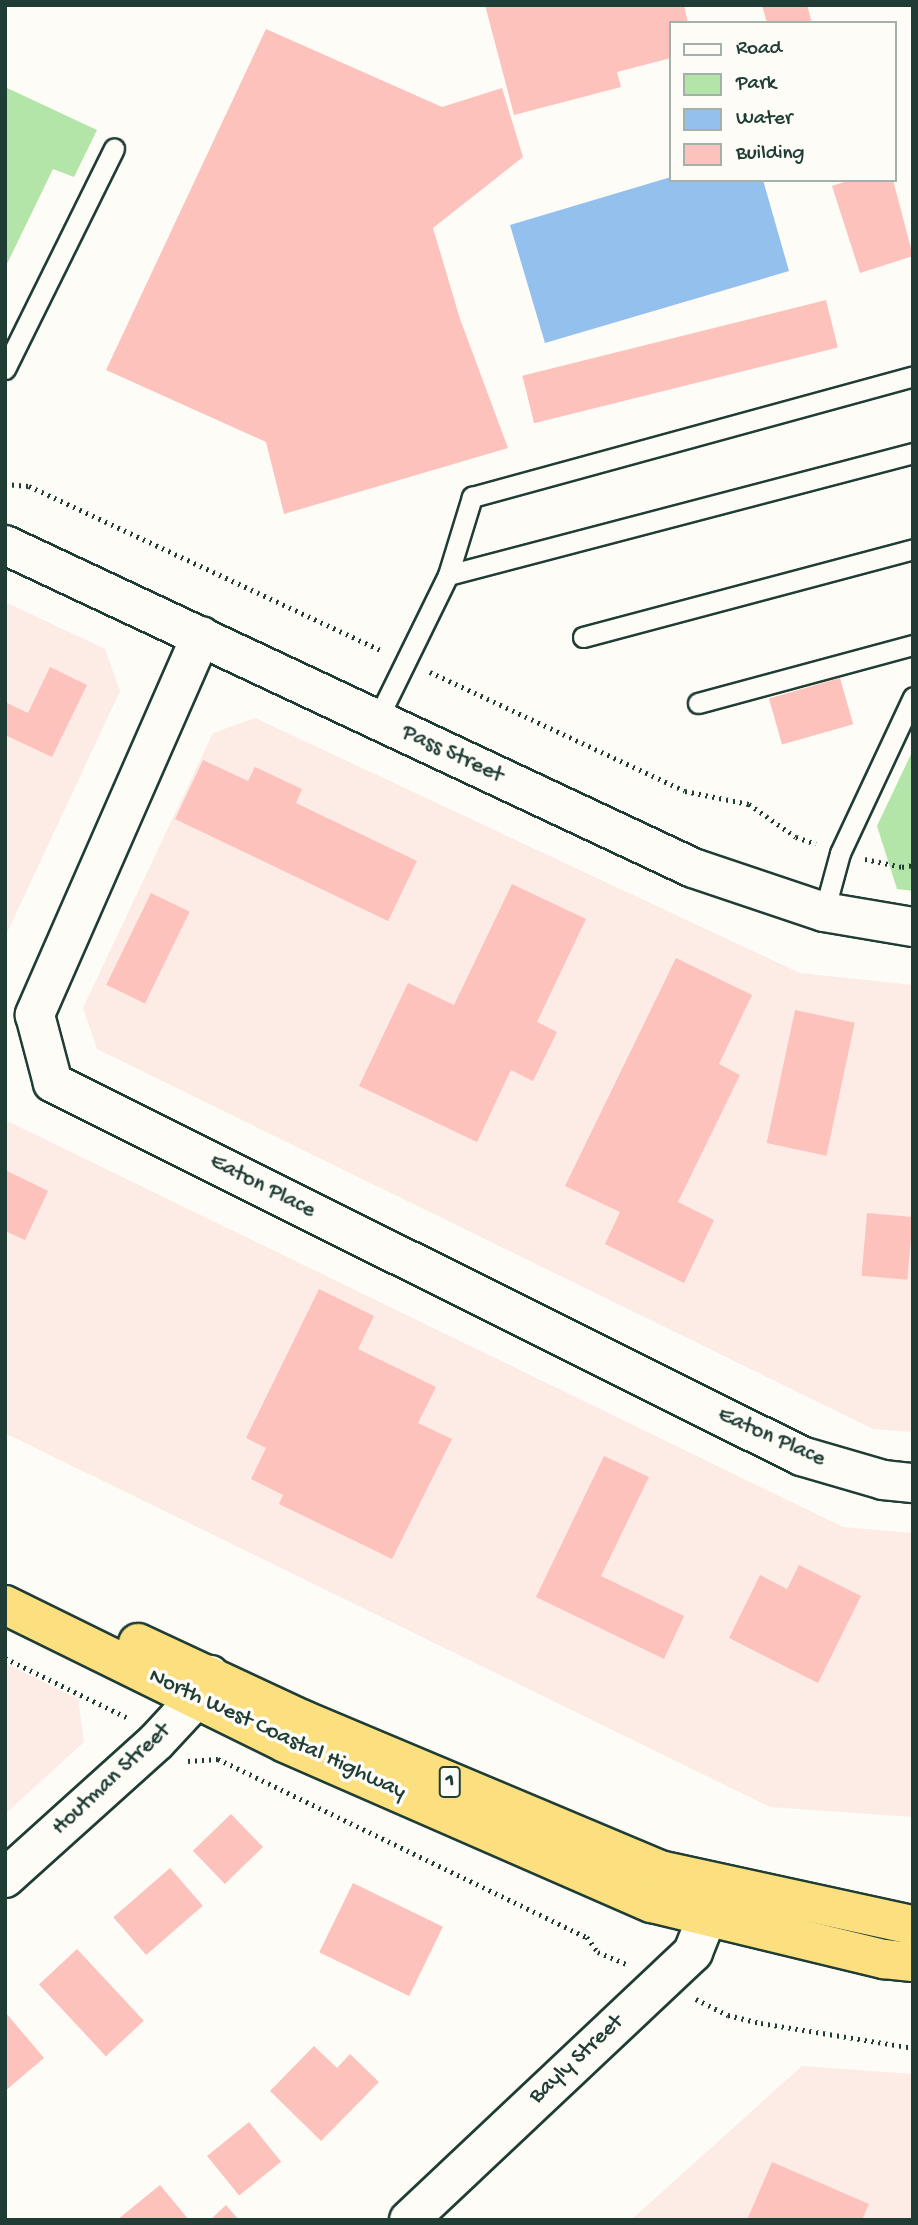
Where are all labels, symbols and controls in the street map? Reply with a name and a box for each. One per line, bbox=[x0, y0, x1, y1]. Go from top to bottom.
legend bbox=[670, 21, 897, 182]
text: Road bbox=[736, 37, 782, 62]
text: Park bbox=[736, 72, 776, 97]
text: Water bbox=[736, 107, 792, 132]
text: Building bbox=[736, 142, 805, 167]
street label: Pass Street bbox=[397, 719, 507, 791]
street label: Eaton Place bbox=[204, 1149, 320, 1225]
street label: Eaton Place bbox=[713, 1402, 829, 1474]
street label: North West Coastal Highway bbox=[144, 1663, 410, 1807]
street label: Houtman Street bbox=[47, 1718, 177, 1842]
road number: 1 bbox=[438, 1764, 462, 1800]
street label: Bayly Street bbox=[524, 2009, 630, 2111]

